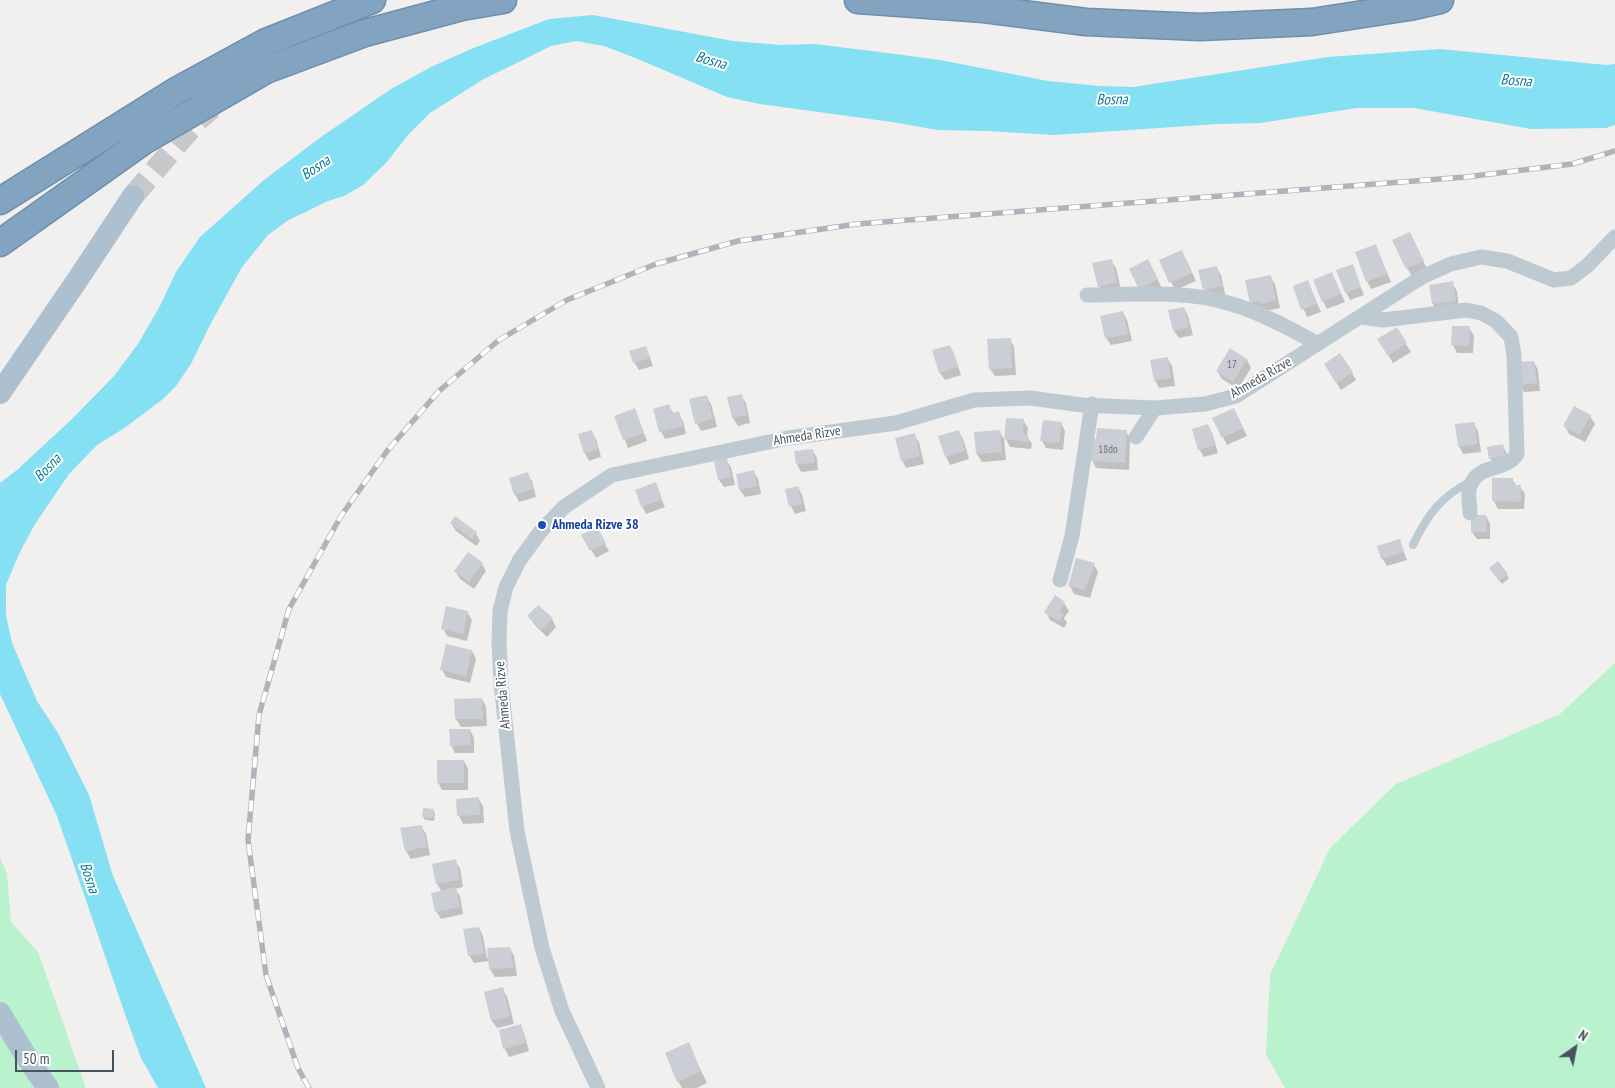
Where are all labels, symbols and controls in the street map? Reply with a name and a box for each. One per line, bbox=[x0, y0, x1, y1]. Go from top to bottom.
water label: Bosna bbox=[694, 48, 728, 74]
water label: Bosna bbox=[1500, 71, 1532, 91]
water label: Bosna bbox=[1096, 91, 1128, 109]
water label: Bosna bbox=[298, 152, 334, 184]
street label: Ahmeda Rizve bbox=[1227, 354, 1295, 402]
house number: 17 bbox=[1227, 358, 1237, 372]
street label: Ahmeda Rizve bbox=[772, 422, 842, 450]
house number: 18do bbox=[1098, 443, 1118, 457]
water label: Bosna bbox=[31, 451, 65, 485]
place label: Ahmeda Rizve 38 bbox=[552, 517, 639, 533]
marker: Ahmeda Rizve 38 bbox=[536, 519, 548, 531]
street label: Ahmeda Rizve bbox=[492, 660, 514, 730]
water label: Bosna bbox=[76, 860, 102, 896]
north arrow bbox=[1550, 1023, 1600, 1073]
text: N bbox=[1575, 1026, 1591, 1045]
scale bar bbox=[18, 1040, 116, 1072]
text: 50 m bbox=[23, 1049, 49, 1068]

